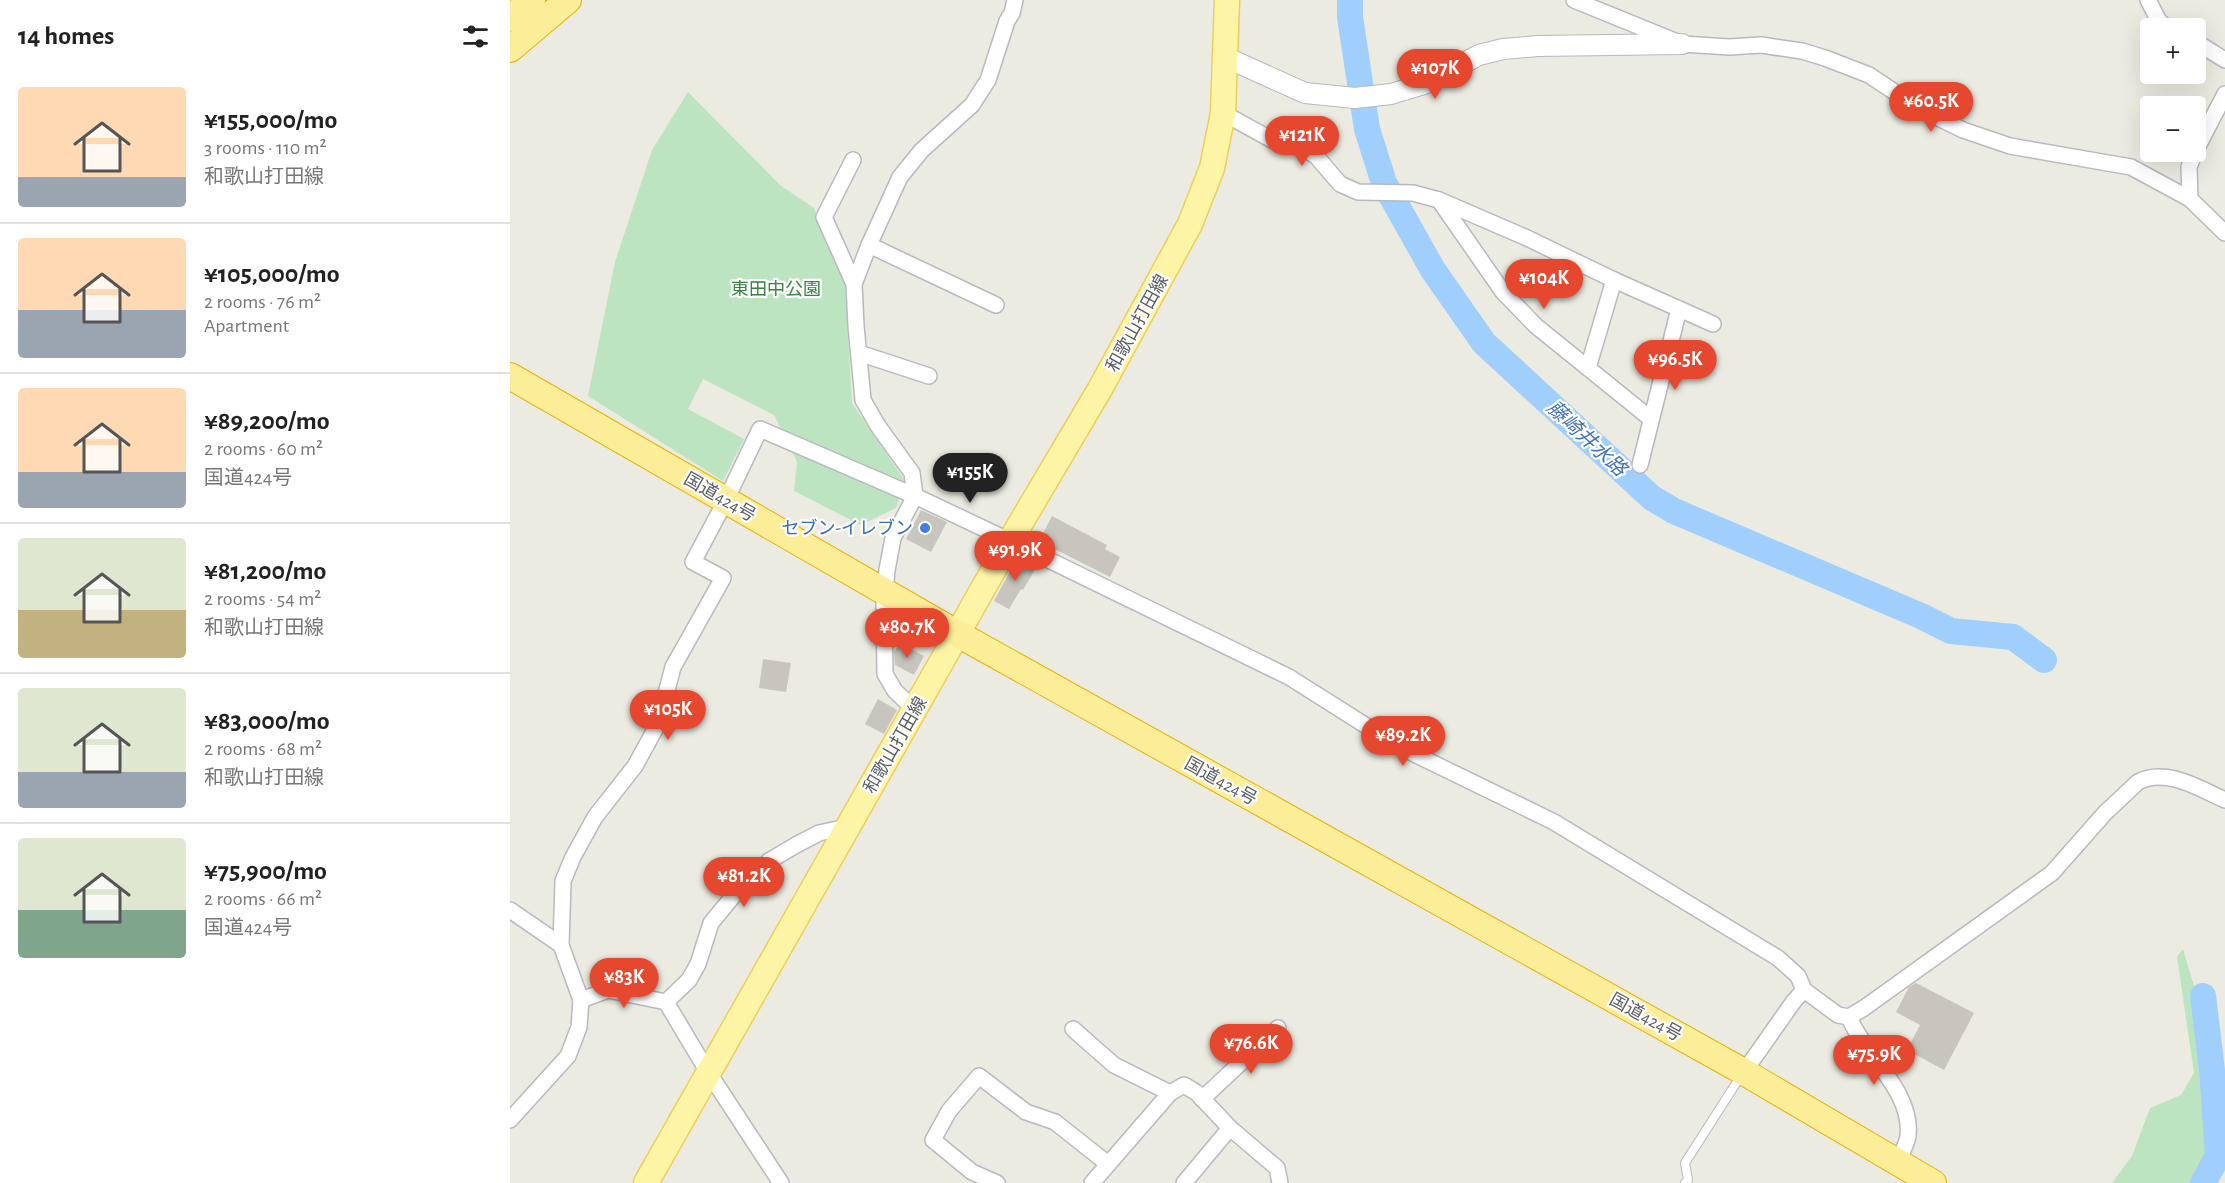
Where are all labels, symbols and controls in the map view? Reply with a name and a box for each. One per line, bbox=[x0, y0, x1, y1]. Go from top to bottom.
map controls bbox=[2140, 18, 2206, 162]
button: + bbox=[2140, 18, 2206, 84]
icon: filters bbox=[459, 20, 492, 53]
text: 14 homes bbox=[18, 23, 114, 49]
pin: ¥107K bbox=[1393, 49, 1477, 100]
text: ¥107K bbox=[1411, 58, 1459, 78]
pin: ¥60.5K bbox=[1882, 82, 1980, 133]
text: ¥60.5K bbox=[1903, 91, 1959, 111]
button: − bbox=[2140, 96, 2206, 162]
text: ¥155,000/mo bbox=[204, 107, 337, 133]
icon: home bbox=[66, 111, 138, 183]
pin: ¥121K bbox=[1260, 116, 1344, 167]
text: ¥121K bbox=[1279, 125, 1325, 145]
text: 3 rooms · 110 m² bbox=[204, 138, 327, 158]
text: 和歌山打田線 bbox=[204, 167, 324, 187]
pin: ¥104K bbox=[1502, 259, 1586, 310]
text: ¥105,000/mo bbox=[204, 261, 340, 287]
icon: home bbox=[66, 262, 138, 334]
text: ¥104K bbox=[1519, 268, 1569, 288]
street label: 和歌山打田線 bbox=[1102, 271, 1172, 375]
park label: 東田中公園 bbox=[731, 280, 821, 299]
text: 2 rooms · 76 m² bbox=[204, 292, 321, 312]
text: Apartment bbox=[204, 316, 289, 336]
pin: ¥96.5K bbox=[1626, 340, 1724, 391]
text: ¥96.5K bbox=[1648, 349, 1702, 369]
water label: 藤崎井水路 bbox=[1543, 397, 1632, 482]
text: ¥89,200/mo bbox=[204, 408, 330, 434]
icon: home bbox=[66, 412, 138, 484]
text: 2 rooms · 60 m² bbox=[204, 439, 323, 459]
pin: ¥155K bbox=[928, 453, 1012, 504]
text: ¥155K bbox=[947, 462, 993, 482]
text: 国道424号 bbox=[204, 468, 292, 488]
street label: 国道424号 bbox=[681, 468, 759, 526]
place label: セブン-イレブン bbox=[781, 518, 913, 538]
marker: セブン-イレブン bbox=[918, 521, 932, 535]
pin: ¥91.9K bbox=[966, 531, 1064, 582]
text: ¥91.9K bbox=[988, 540, 1042, 560]
text: ¥81,200/mo bbox=[204, 558, 326, 584]
icon: home bbox=[66, 562, 138, 634]
text: 2 rooms · 54 m² bbox=[204, 589, 321, 609]
pin: ¥80.7K bbox=[858, 608, 956, 659]
text: ¥80.7K bbox=[879, 617, 935, 637]
text: 和歌山打田線 bbox=[204, 618, 324, 638]
pin: ¥105K bbox=[626, 690, 710, 741]
street label: 和歌山打田線 bbox=[859, 693, 931, 797]
text: ¥105K bbox=[644, 699, 692, 719]
text: ¥83,000/mo bbox=[204, 708, 330, 734]
icon: home bbox=[66, 712, 138, 784]
pin: ¥89.2K bbox=[1354, 716, 1452, 767]
text: ¥89.2K bbox=[1375, 725, 1431, 745]
text: 2 rooms · 68 m² bbox=[204, 739, 322, 759]
street label: 国道424号 bbox=[1181, 753, 1261, 809]
text: 和歌山打田線 bbox=[204, 768, 324, 788]
pin: ¥81.2K bbox=[695, 857, 793, 908]
text: ¥75,900/mo bbox=[204, 858, 327, 884]
icon: home bbox=[66, 862, 138, 934]
text: ¥81.2K bbox=[717, 866, 771, 886]
text: 2 rooms · 66 m² bbox=[204, 889, 322, 909]
text: 国道424号 bbox=[204, 918, 292, 938]
pin: ¥83K bbox=[588, 958, 660, 1009]
text: ¥83K bbox=[604, 967, 644, 987]
street label: 国道424号 bbox=[1606, 989, 1686, 1045]
pin: ¥76.6K bbox=[1202, 1024, 1300, 1075]
text: ¥76.6K bbox=[1224, 1033, 1278, 1053]
pin: ¥75.9K bbox=[1825, 1035, 1923, 1086]
text: ¥75.9K bbox=[1847, 1044, 1901, 1064]

